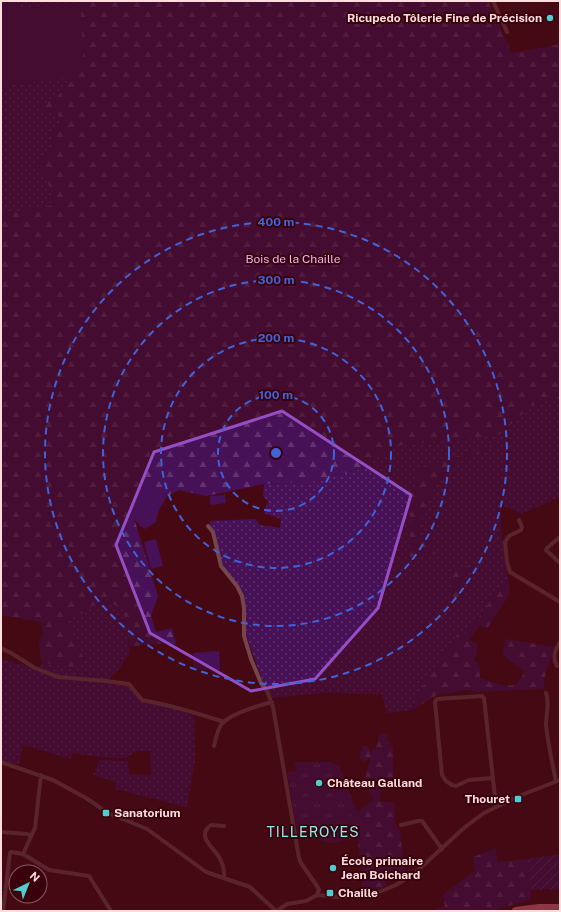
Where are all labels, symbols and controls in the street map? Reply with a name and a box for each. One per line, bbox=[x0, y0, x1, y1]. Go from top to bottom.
place label: Ricupedo Tôlerie Fine de Précision bbox=[347, 11, 542, 25]
marker: Ricupedo Tôlerie Fine de Précision bbox=[545, 13, 555, 23]
text: 400 m bbox=[258, 215, 295, 229]
park label: Bois de la Chaille bbox=[246, 252, 341, 266]
text: 300 m bbox=[258, 273, 295, 287]
text: 200 m bbox=[258, 331, 294, 345]
text: 100 m bbox=[259, 388, 293, 402]
centre of rings bbox=[269, 446, 283, 460]
place label: Château Galland bbox=[327, 776, 422, 790]
marker: Château Galland bbox=[314, 778, 324, 788]
place label: Thouret bbox=[465, 792, 510, 806]
marker: Thouret bbox=[513, 794, 523, 804]
place label: Sanatorium bbox=[114, 806, 181, 820]
marker: Sanatorium bbox=[101, 808, 111, 818]
district label: TILLEROYES bbox=[266, 824, 360, 840]
place label: École primaire Jean Boichard bbox=[341, 854, 423, 882]
marker: École primaire Jean Boichard bbox=[328, 863, 338, 873]
north arrow bbox=[8, 864, 48, 904]
text: N bbox=[28, 869, 42, 884]
place label: Chaille bbox=[338, 886, 378, 900]
marker: Chaille bbox=[325, 888, 335, 898]

